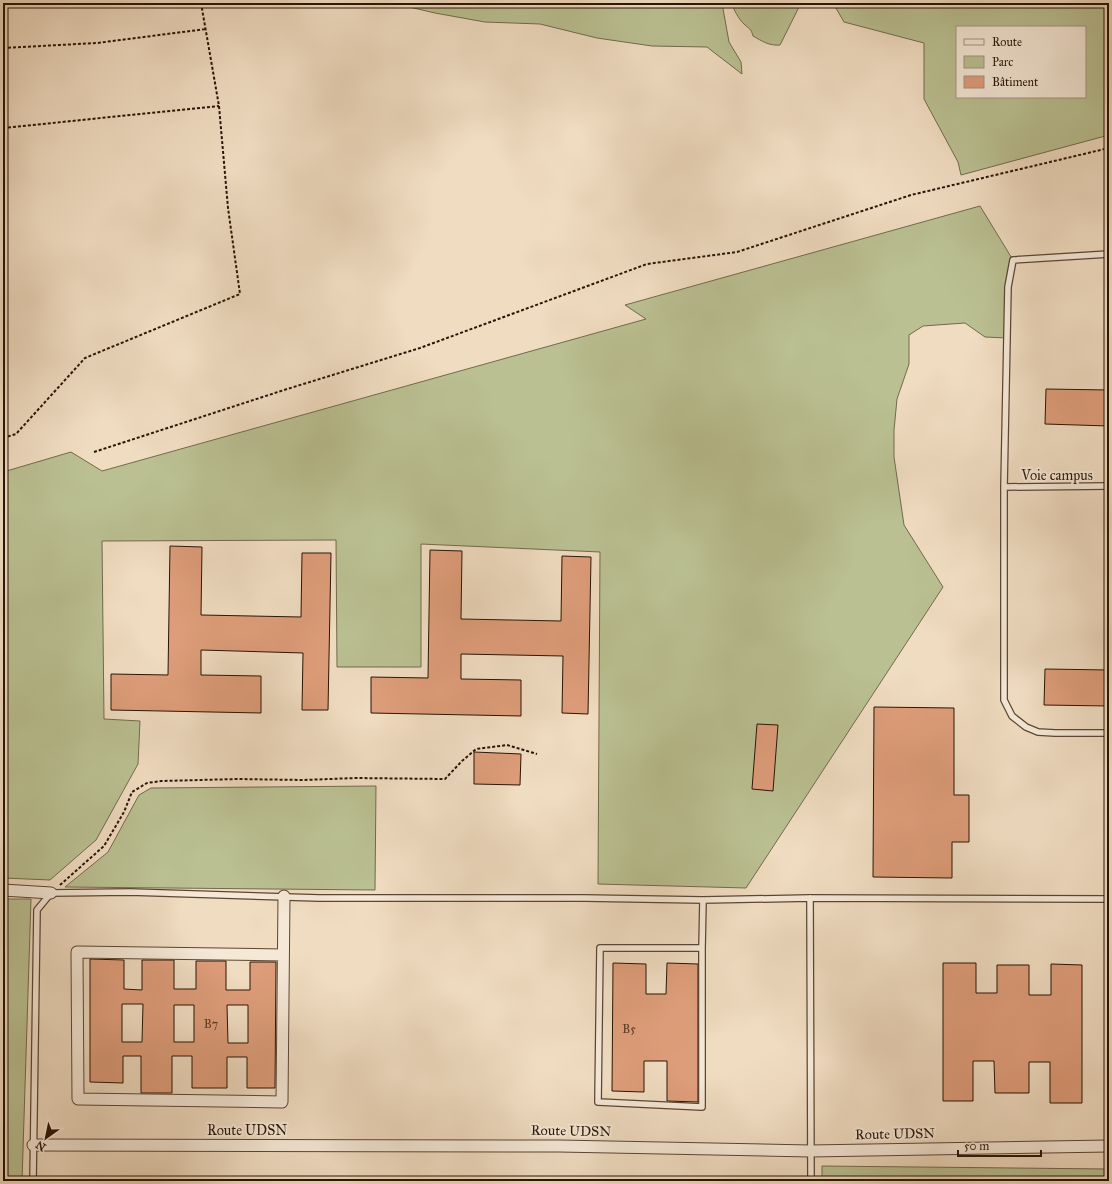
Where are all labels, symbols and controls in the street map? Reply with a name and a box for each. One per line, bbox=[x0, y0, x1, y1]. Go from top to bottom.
legend bbox=[956, 26, 1086, 98]
text: Route bbox=[992, 35, 1022, 49]
text: Parc bbox=[992, 55, 1013, 69]
text: Bâtiment bbox=[992, 75, 1039, 89]
street label: Voie campus bbox=[1020, 467, 1093, 484]
house number: B7 bbox=[204, 1017, 218, 1031]
house number: B5 bbox=[622, 1022, 636, 1036]
north arrow bbox=[26, 1118, 66, 1158]
street label: Route UDSN bbox=[207, 1122, 287, 1139]
street label: Route UDSN bbox=[531, 1122, 611, 1140]
street label: Route UDSN bbox=[855, 1125, 935, 1143]
scale bar bbox=[958, 1132, 1041, 1158]
text: N bbox=[33, 1138, 48, 1154]
text: 50 m bbox=[964, 1139, 989, 1153]

